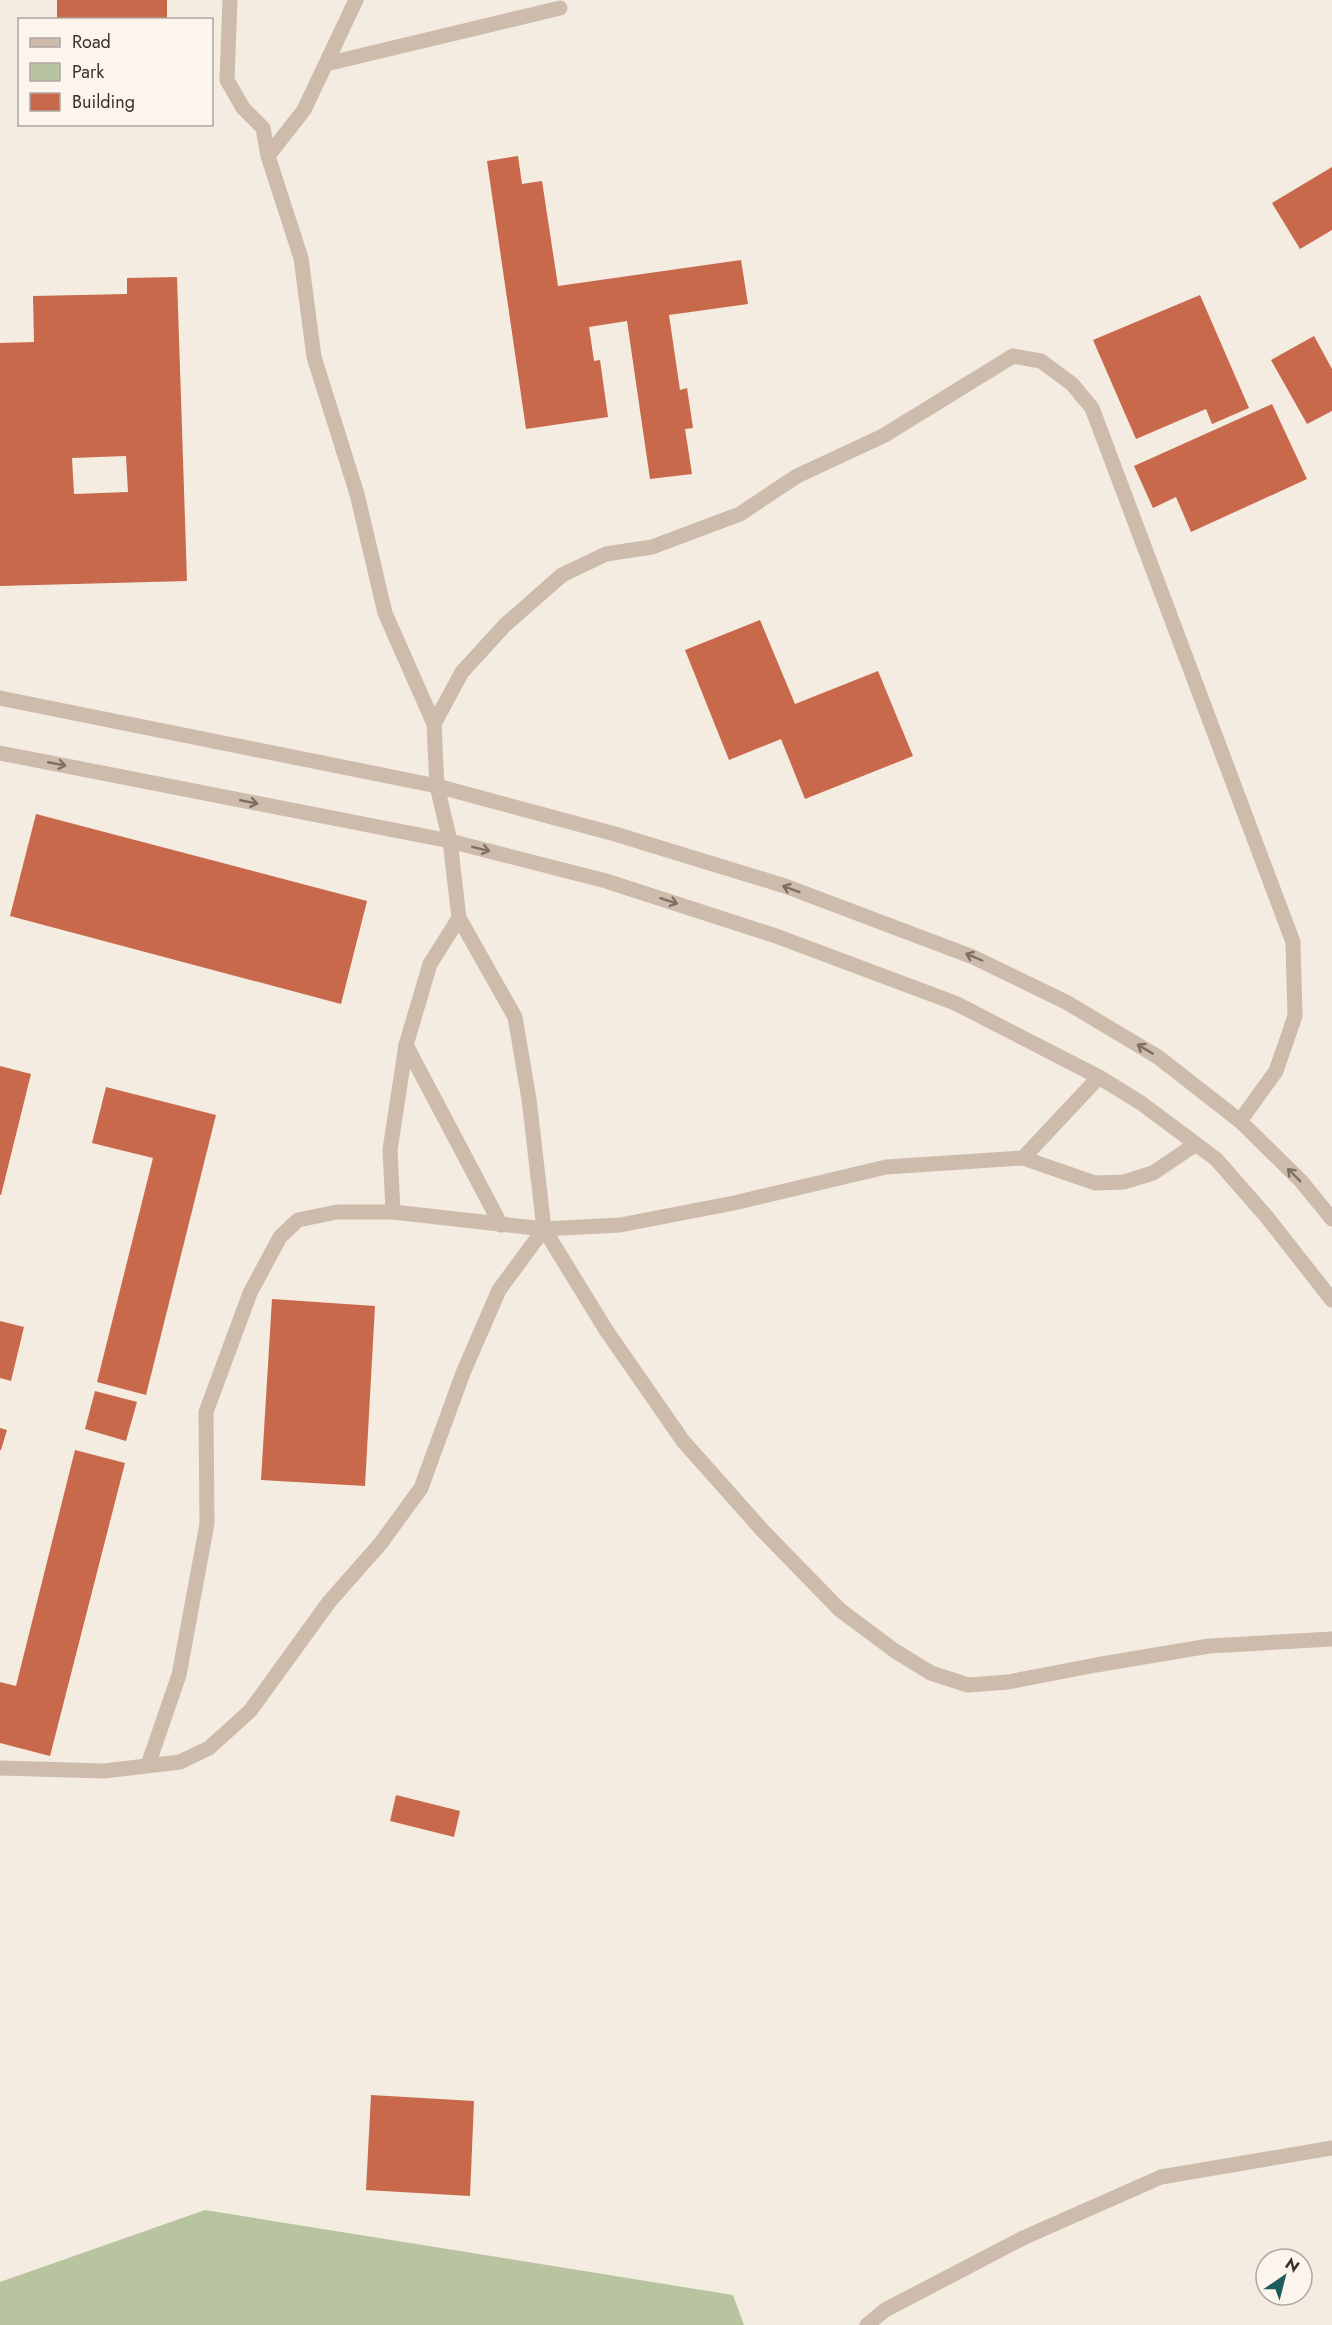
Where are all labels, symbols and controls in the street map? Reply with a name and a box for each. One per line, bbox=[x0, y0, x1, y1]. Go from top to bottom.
legend bbox=[18, 18, 213, 126]
text: Road bbox=[72, 29, 111, 55]
text: Park bbox=[72, 59, 104, 85]
text: Building bbox=[72, 89, 135, 115]
one-way arrow bbox=[47, 759, 67, 770]
one-way arrow bbox=[238, 797, 258, 808]
one-way arrow bbox=[471, 844, 490, 856]
one-way arrow bbox=[782, 882, 801, 893]
one-way arrow bbox=[659, 896, 678, 907]
one-way arrow bbox=[965, 951, 983, 963]
one-way arrow bbox=[1137, 1043, 1154, 1055]
one-way arrow bbox=[1287, 1167, 1301, 1182]
north arrow bbox=[1254, 2247, 1314, 2307]
text: N bbox=[1281, 2252, 1304, 2278]

